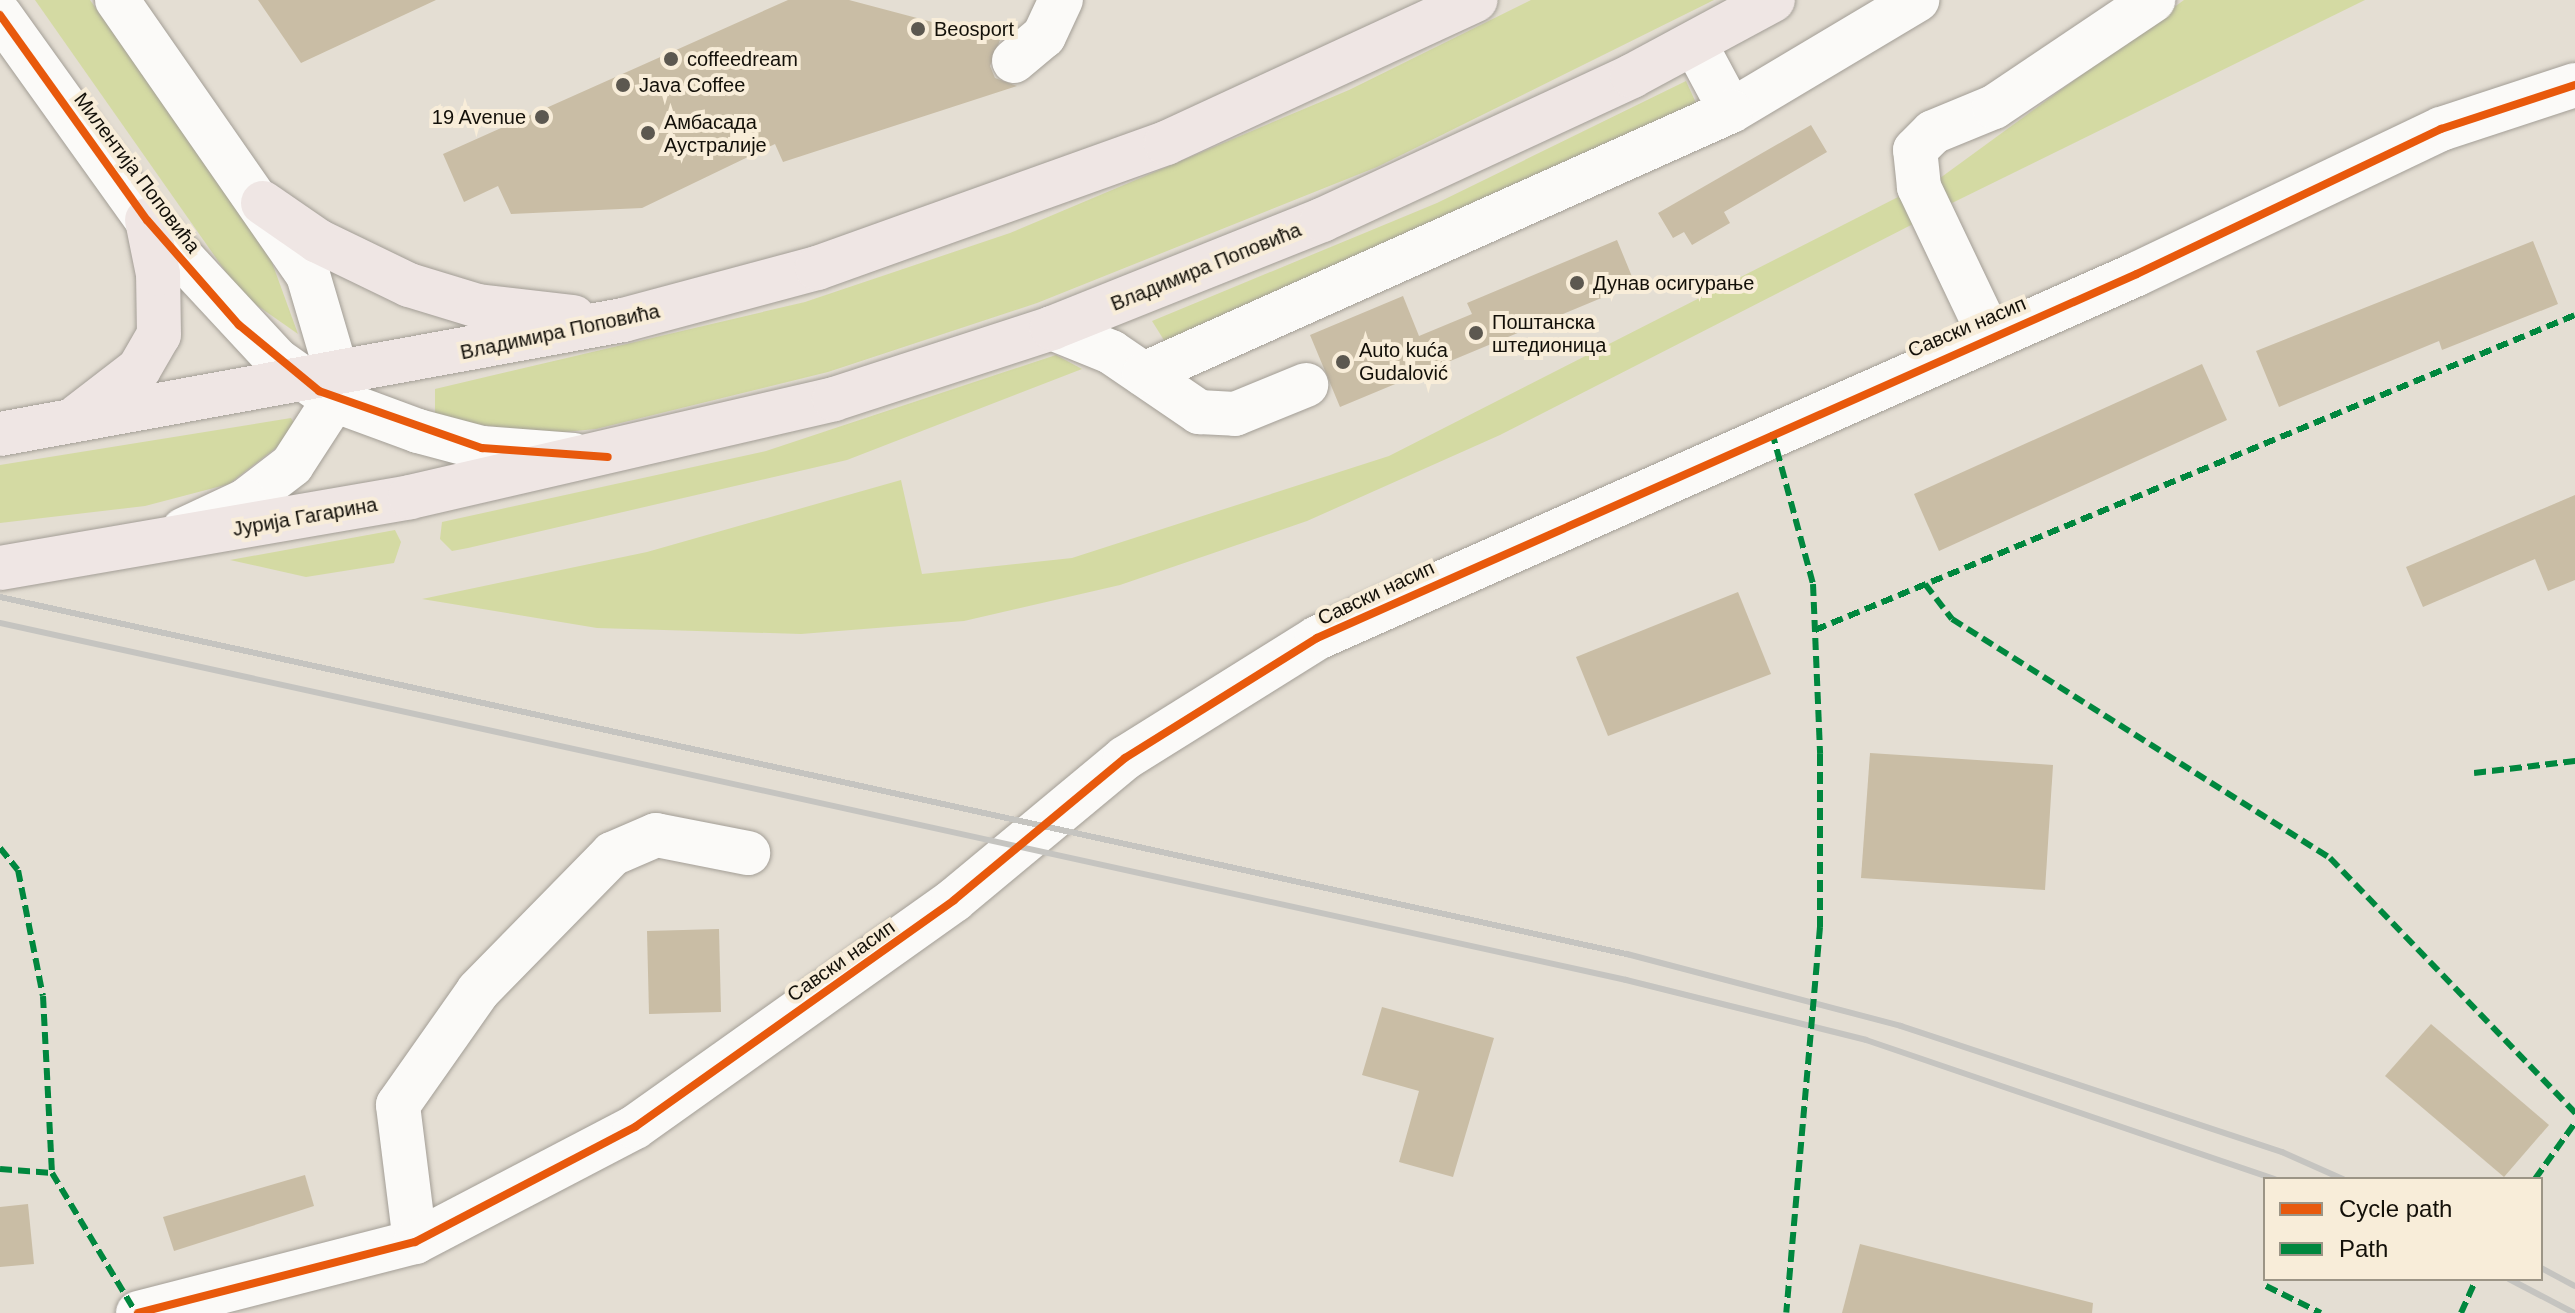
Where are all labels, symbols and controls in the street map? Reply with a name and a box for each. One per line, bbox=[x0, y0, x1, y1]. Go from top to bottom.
place label: Beosport bbox=[934, 17, 1014, 41]
marker: Beosport bbox=[909, 20, 927, 38]
place label: coffeedream bbox=[687, 47, 798, 71]
marker: coffeedream bbox=[662, 50, 680, 68]
place label: Java Coffee bbox=[639, 73, 745, 97]
marker: Java Coffee bbox=[614, 76, 632, 94]
street label: Милентија Поповића bbox=[69, 88, 205, 258]
place label: 19 Avenue bbox=[431, 105, 526, 129]
marker: 19 Avenue bbox=[533, 108, 551, 126]
place label: Амбасада Аустралије bbox=[664, 110, 767, 157]
marker: Амбасада Аустралије bbox=[639, 124, 657, 142]
street label: Владимира Поповића bbox=[1107, 218, 1305, 316]
place label: Дунав осигурање bbox=[1593, 271, 1754, 295]
marker: Дунав осигурање bbox=[1568, 274, 1586, 292]
street label: Савски насип bbox=[1904, 291, 2030, 363]
street label: Владимира Поповића bbox=[458, 299, 662, 365]
place label: Поштанска штедионица bbox=[1492, 310, 1606, 357]
marker: Поштанска штедионица bbox=[1467, 324, 1485, 342]
place label: Auto kuća Gudalović bbox=[1359, 338, 1448, 385]
marker: Auto kuća Gudalović bbox=[1334, 353, 1352, 371]
street label: Јурија Гагарина bbox=[231, 492, 379, 542]
street label: Савски насип bbox=[1314, 556, 1438, 630]
street label: Савски насип bbox=[783, 915, 899, 1007]
legend bbox=[2263, 1177, 2543, 1281]
text: Cycle path bbox=[2339, 1195, 2452, 1222]
text: Path bbox=[2339, 1235, 2388, 1262]

